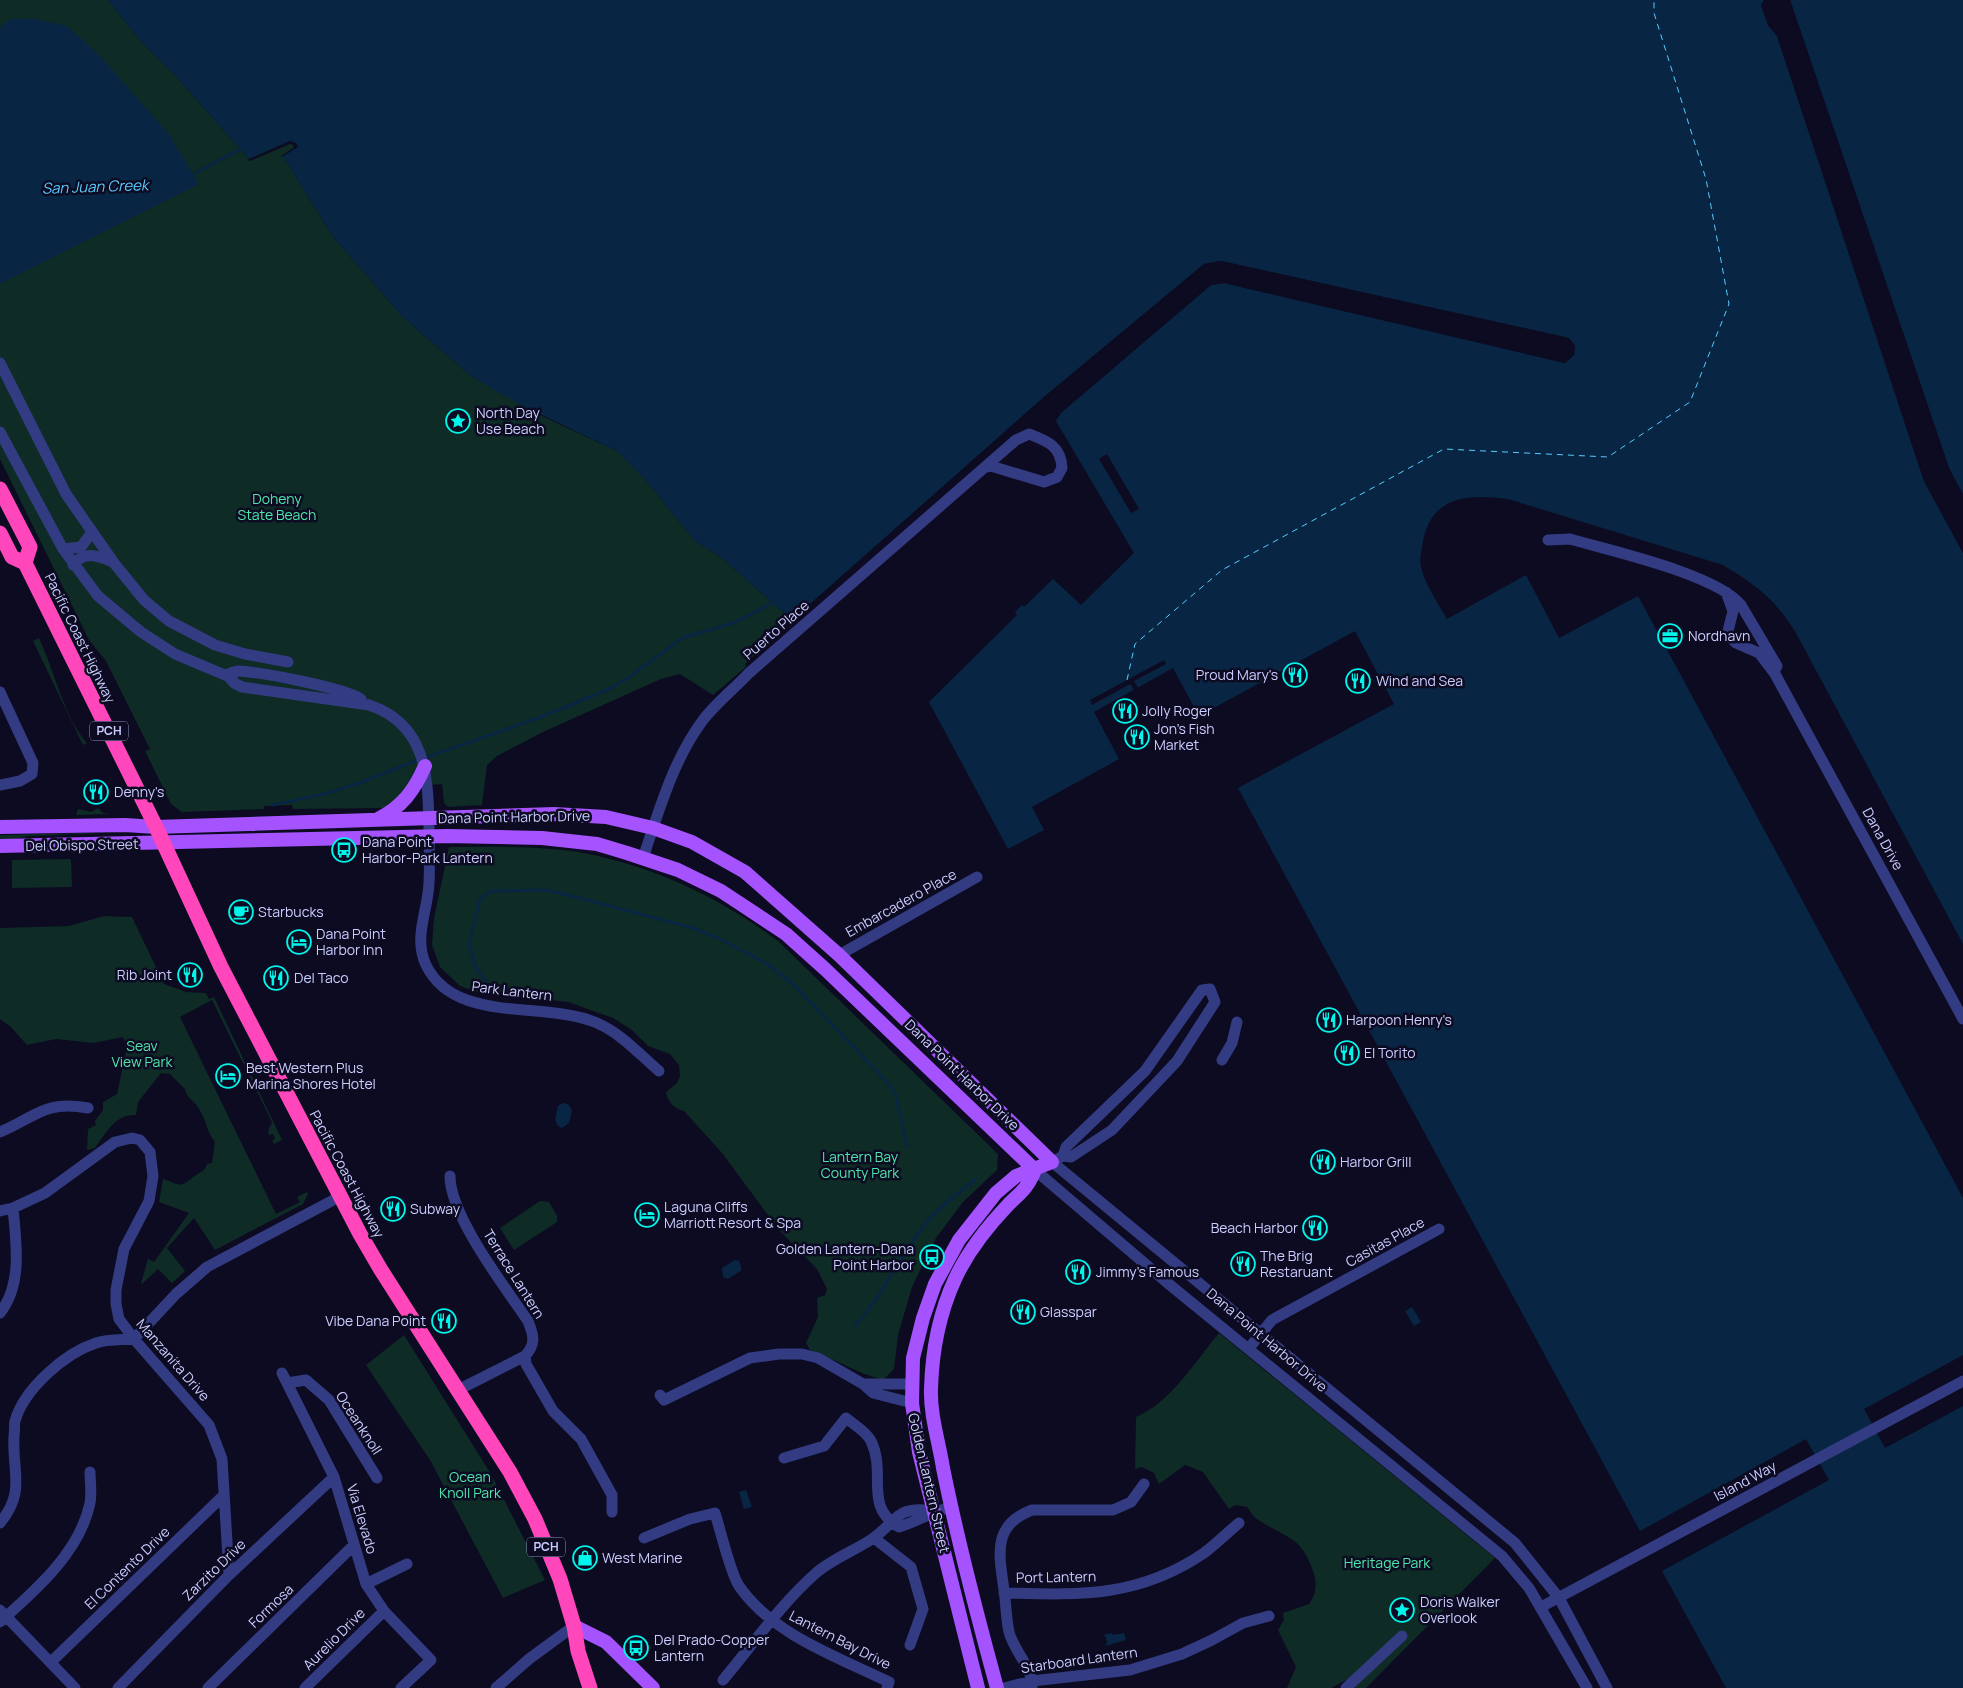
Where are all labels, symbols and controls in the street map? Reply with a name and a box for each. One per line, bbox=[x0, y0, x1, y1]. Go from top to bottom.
water label: San Juan Creek bbox=[41, 174, 151, 199]
place label: North Day Use Beach bbox=[476, 403, 545, 438]
place icon: North Day Use Beach bbox=[445, 408, 471, 434]
park label: Doheny State Beach bbox=[238, 489, 316, 524]
street label: Pacific Coast Highway bbox=[41, 570, 120, 706]
street label: Puerto Place bbox=[739, 596, 813, 664]
office icon: Nordhavn bbox=[1657, 623, 1683, 649]
place label: Nordhavn bbox=[1688, 626, 1750, 645]
restaurant icon: Proud Mary's bbox=[1282, 662, 1308, 688]
place label: Proud Mary's bbox=[1196, 665, 1278, 684]
restaurant icon: Wind and Sea bbox=[1345, 668, 1371, 694]
place label: Wind and Sea bbox=[1376, 671, 1463, 690]
restaurant icon: Jolly Roger bbox=[1112, 698, 1138, 724]
place label: Jolly Roger bbox=[1142, 701, 1212, 720]
place label: Jon's Fish Market bbox=[1154, 719, 1215, 754]
road number: PCH bbox=[90, 721, 128, 740]
restaurant icon: Jon's Fish Market bbox=[1124, 724, 1150, 750]
restaurant icon: Denny's bbox=[83, 779, 109, 805]
place label: Denny's bbox=[114, 782, 164, 801]
street label: Dana Drive bbox=[1858, 804, 1908, 873]
street label: Dana Point Harbor Drive bbox=[438, 806, 590, 827]
place label: Dana Point Harbor-Park Lantern bbox=[362, 832, 493, 867]
street label: Del Obispo Street bbox=[25, 834, 139, 855]
bus stop icon: Dana Point Harbor-Park Lantern bbox=[331, 837, 357, 863]
street label: Embarcadero Place bbox=[842, 864, 960, 941]
cafe icon: Starbucks bbox=[228, 899, 254, 925]
place label: Starbucks bbox=[258, 902, 324, 921]
place label: Dana Point Harbor Inn bbox=[316, 924, 386, 959]
hotel icon: Dana Point Harbor Inn bbox=[286, 929, 312, 955]
restaurant icon: Rib Joint bbox=[177, 962, 203, 988]
place label: Rib Joint bbox=[117, 965, 172, 984]
restaurant icon: Del Taco bbox=[263, 965, 289, 991]
place label: Del Taco bbox=[294, 968, 349, 987]
street label: Park Lantern bbox=[471, 976, 553, 1005]
restaurant icon: Harpoon Henry's bbox=[1316, 1007, 1342, 1033]
place label: Harpoon Henry's bbox=[1346, 1010, 1452, 1029]
street label: Dana Point Harbor Drive bbox=[901, 1015, 1024, 1134]
park label: Seav View Park bbox=[112, 1036, 173, 1071]
restaurant icon: El Torito bbox=[1334, 1040, 1360, 1066]
place label: El Torito bbox=[1364, 1043, 1416, 1062]
place label: Best Western Plus Marina Shores Hotel bbox=[246, 1058, 376, 1093]
hotel icon: Best Western Plus Marina Shores Hotel bbox=[215, 1063, 241, 1089]
street label: Pacific Coast Highway bbox=[306, 1107, 389, 1241]
park label: Lantern Bay County Park bbox=[821, 1147, 900, 1182]
restaurant icon: Harbor Grill bbox=[1310, 1149, 1336, 1175]
place label: Harbor Grill bbox=[1340, 1152, 1412, 1171]
restaurant icon: Subway bbox=[380, 1196, 406, 1222]
place label: Laguna Cliffs Marriott Resort & Spa bbox=[664, 1197, 801, 1232]
place label: Subway bbox=[410, 1199, 461, 1218]
hotel icon: Laguna Cliffs Marriott Resort & Spa bbox=[634, 1202, 660, 1228]
street label: Casitas Place bbox=[1342, 1212, 1427, 1271]
restaurant icon: Beach Harbor bbox=[1302, 1215, 1328, 1241]
place label: Beach Harbor bbox=[1211, 1218, 1298, 1237]
street label: Terrace Lantern bbox=[479, 1226, 549, 1322]
place label: Golden Lantern-Dana Point Harbor bbox=[776, 1239, 914, 1274]
bus stop icon: Golden Lantern-Dana Point Harbor bbox=[919, 1244, 945, 1270]
place label: The Brig Restaruant bbox=[1260, 1246, 1333, 1281]
restaurant icon: The Brig Restaruant bbox=[1230, 1251, 1256, 1277]
restaurant icon: Jimmy's Famous bbox=[1065, 1259, 1091, 1285]
place label: Jimmy's Famous bbox=[1096, 1262, 1199, 1281]
street label: Dana Point Harbor Drive bbox=[1203, 1283, 1332, 1396]
restaurant icon: Glasspar bbox=[1010, 1299, 1036, 1325]
place label: Glasspar bbox=[1040, 1302, 1097, 1321]
restaurant icon: Vibe Dana Point bbox=[431, 1308, 457, 1334]
place label: Vibe Dana Point bbox=[325, 1311, 426, 1330]
street label: Manzanita Drive bbox=[132, 1315, 214, 1405]
street label: Oceanknoll bbox=[332, 1387, 387, 1458]
street label: Golden Lantern Street bbox=[904, 1411, 955, 1555]
street label: Island Way bbox=[1710, 1456, 1780, 1505]
park label: Ocean Knoll Park bbox=[439, 1467, 502, 1502]
street label: Via Elevado bbox=[343, 1482, 382, 1556]
street label: El Contento Drive bbox=[80, 1522, 173, 1613]
street label: Zarzito Drive bbox=[178, 1535, 249, 1605]
road number: PCH bbox=[527, 1538, 565, 1556]
shop icon: West Marine bbox=[572, 1545, 598, 1571]
place label: West Marine bbox=[602, 1548, 683, 1567]
park label: Heritage Park bbox=[1344, 1553, 1431, 1572]
street label: Port Lantern bbox=[1016, 1566, 1096, 1587]
street label: Formosa bbox=[244, 1580, 297, 1632]
place label: Doris Walker Overlook bbox=[1420, 1592, 1500, 1627]
place icon: Doris Walker Overlook bbox=[1389, 1597, 1415, 1623]
street label: Aurelio Drive bbox=[298, 1603, 369, 1674]
street label: Lantern Bay Drive bbox=[786, 1606, 894, 1673]
place label: Del Prado-Copper Lantern bbox=[654, 1630, 769, 1665]
bus stop icon: Del Prado-Copper Lantern bbox=[623, 1635, 649, 1661]
street label: Starboard Lantern bbox=[1019, 1642, 1138, 1677]

